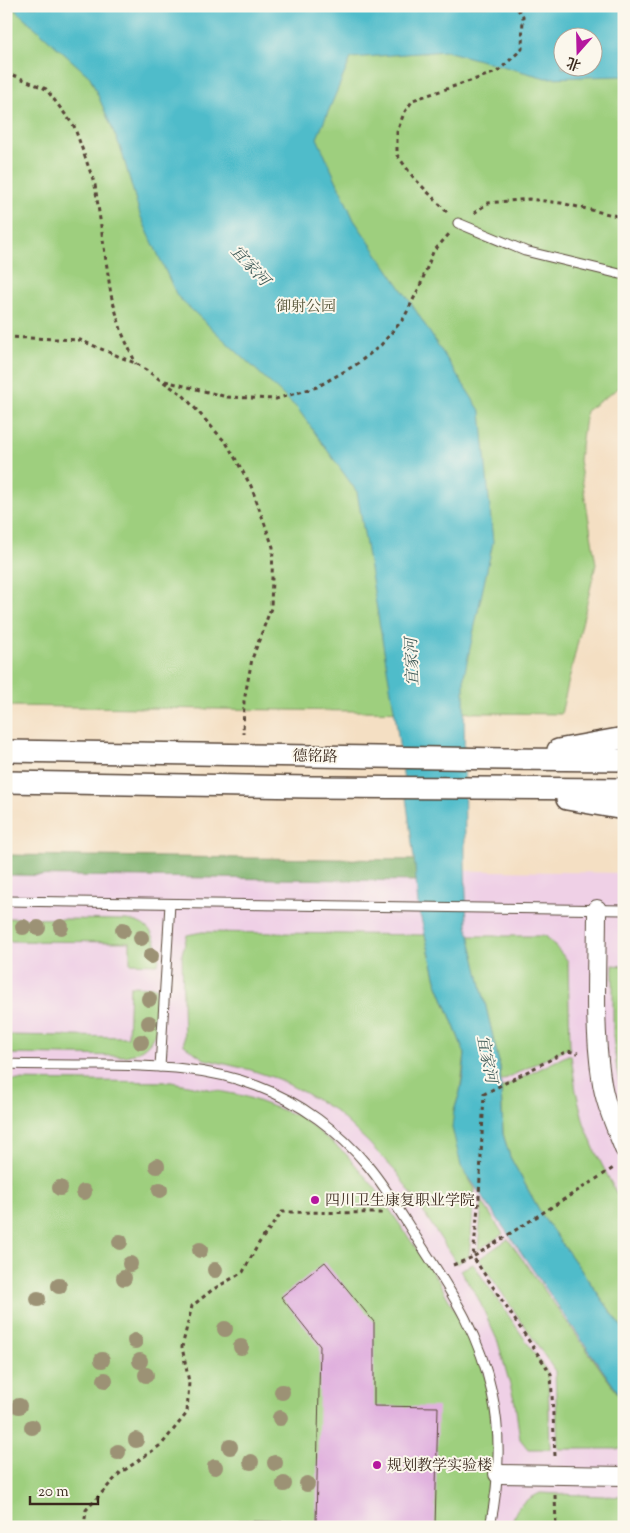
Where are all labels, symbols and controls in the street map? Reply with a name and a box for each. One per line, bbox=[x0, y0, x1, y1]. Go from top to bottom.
north arrow bbox=[552, 28, 602, 78]
text: 北 bbox=[564, 51, 584, 74]
water label: 宜家河 bbox=[224, 241, 276, 294]
park label: 御射公园 bbox=[276, 297, 336, 318]
water label: 宜家河 bbox=[401, 635, 426, 686]
street label: 德铭路 bbox=[292, 747, 338, 768]
water label: 宜家河 bbox=[470, 1034, 502, 1088]
place label: 四川卫生康复职业学院 bbox=[325, 1191, 475, 1212]
marker: 四川卫生康复职业学院 bbox=[309, 1194, 321, 1206]
place label: 规划教学实验楼 bbox=[387, 1456, 492, 1477]
marker: 规划教学实验楼 bbox=[371, 1459, 383, 1471]
scale bar bbox=[30, 1473, 98, 1505]
text: 20 m bbox=[38, 1482, 69, 1503]

